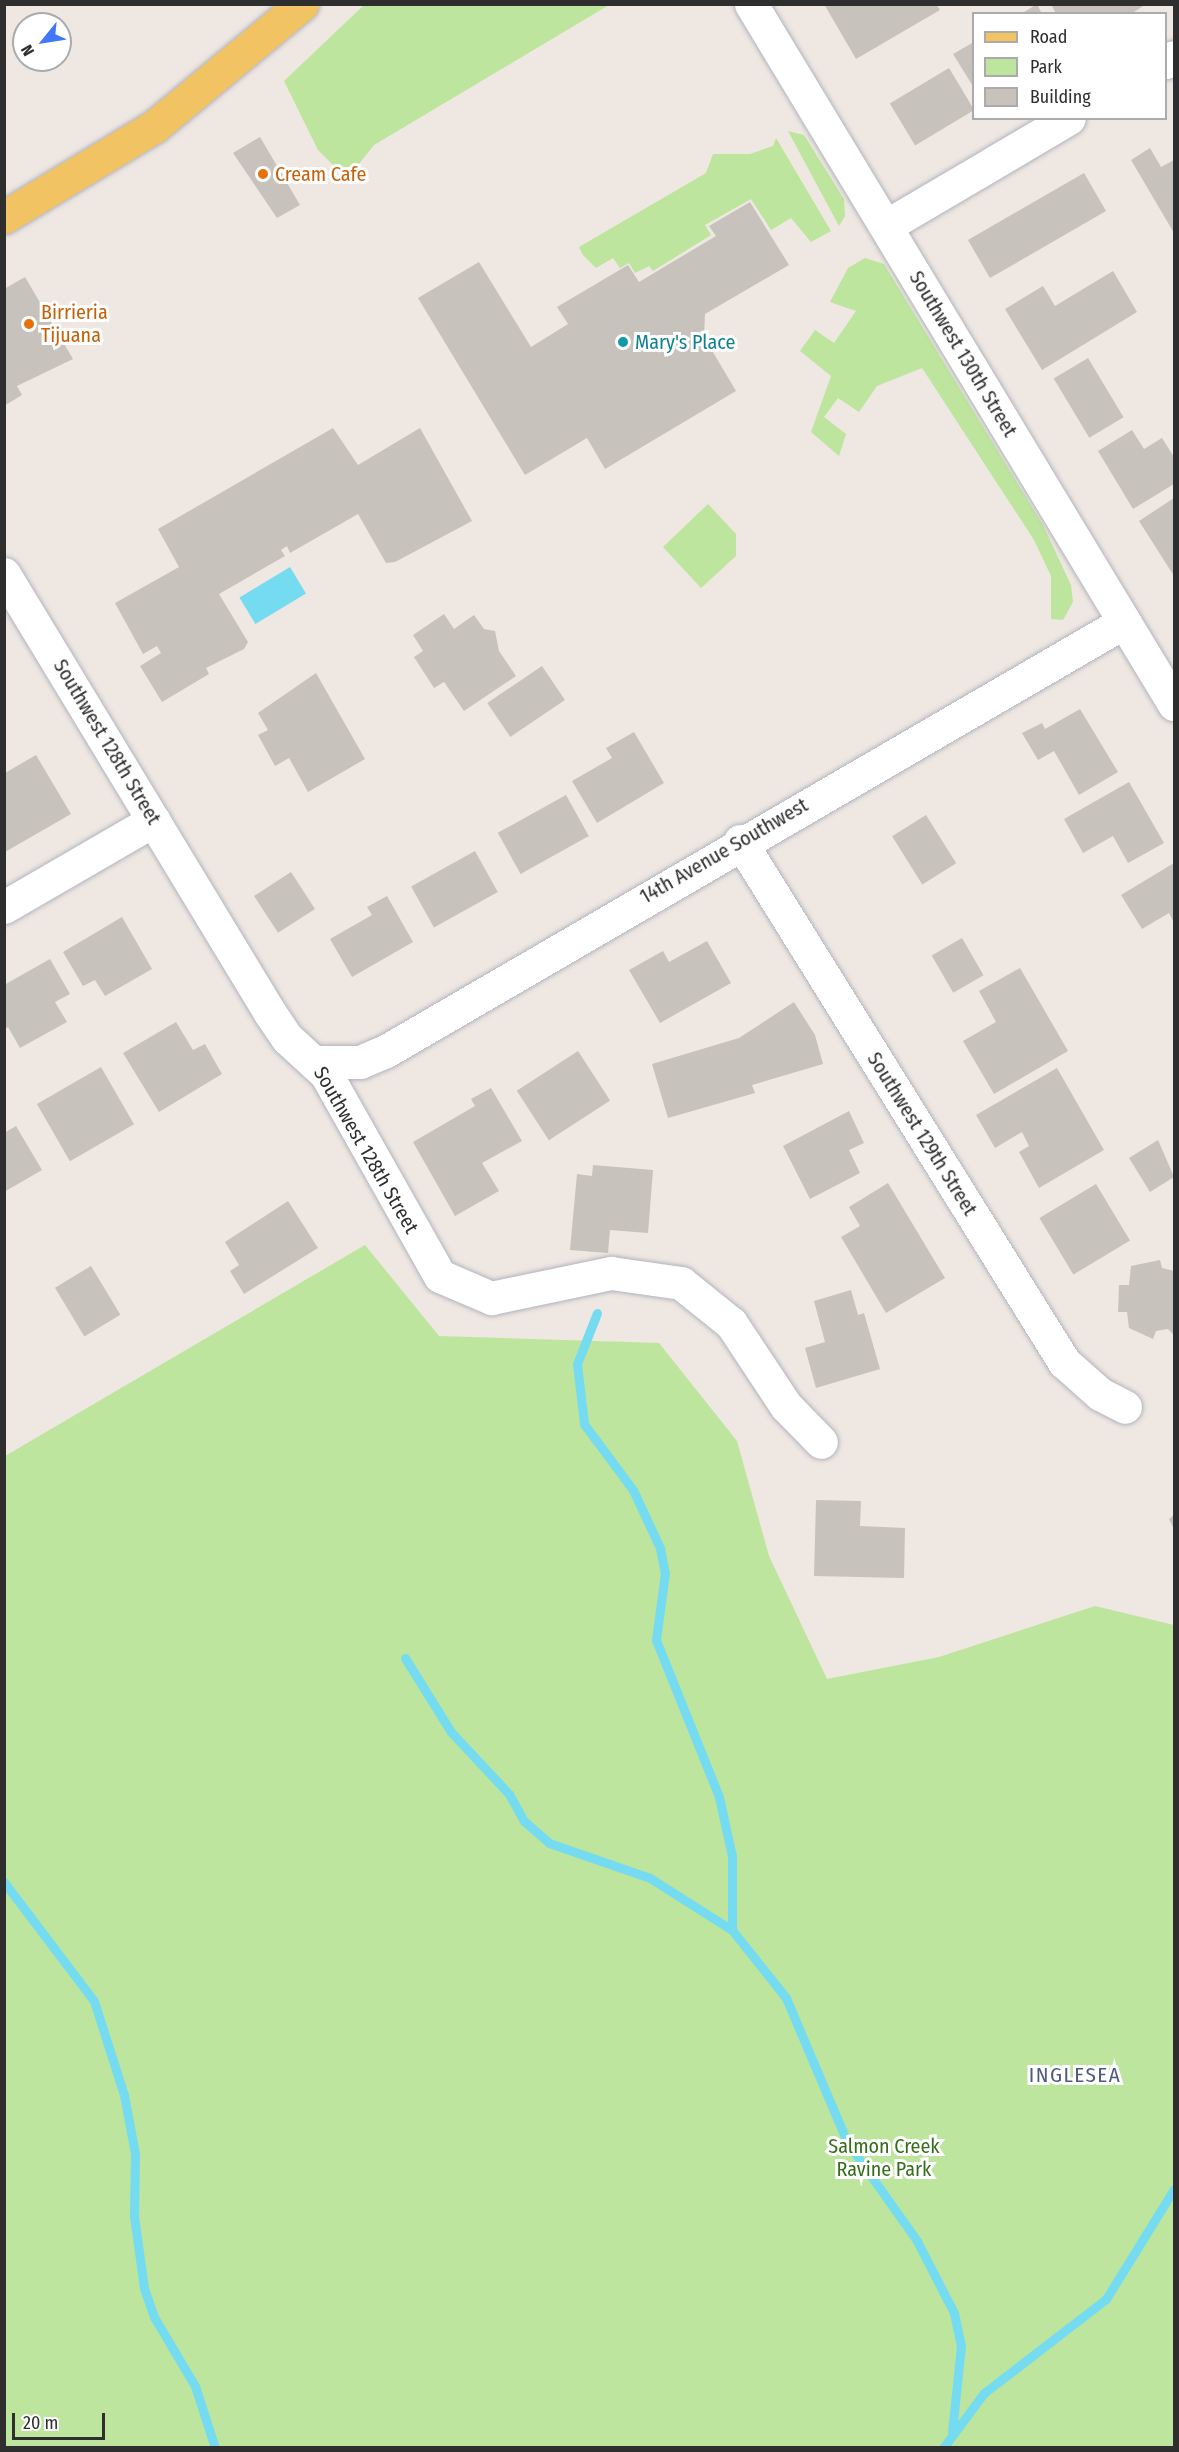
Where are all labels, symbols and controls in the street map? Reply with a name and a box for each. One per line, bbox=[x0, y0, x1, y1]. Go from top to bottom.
north arrow bbox=[12, 12, 72, 72]
legend bbox=[972, 12, 1167, 120]
text: Road bbox=[1030, 26, 1067, 48]
text: N bbox=[17, 41, 38, 59]
text: Park bbox=[1030, 56, 1062, 78]
text: Building bbox=[1030, 86, 1091, 108]
place label: Cream Cafe bbox=[275, 162, 366, 186]
marker: Cream Cafe bbox=[256, 167, 270, 181]
street label: Southwest 130th Street bbox=[904, 267, 1022, 441]
place label: Birrieria Tijuana bbox=[41, 300, 108, 347]
marker: Birrieria Tijuana bbox=[22, 317, 36, 331]
place label: Mary's Place bbox=[635, 330, 735, 354]
marker: Mary's Place bbox=[616, 335, 630, 349]
street label: Southwest 128th Street bbox=[48, 655, 166, 829]
street label: 14th Avenue Southwest bbox=[636, 793, 812, 909]
street label: Southwest 129th Street bbox=[862, 1048, 982, 1220]
street label: Southwest 128th Street bbox=[309, 1062, 423, 1238]
district label: INGLESEA bbox=[1029, 2062, 1121, 2088]
park label: Salmon Creek Ravine Park bbox=[828, 2135, 940, 2182]
scale bar bbox=[15, 2401, 108, 2439]
text: 20 m bbox=[23, 2412, 58, 2434]

